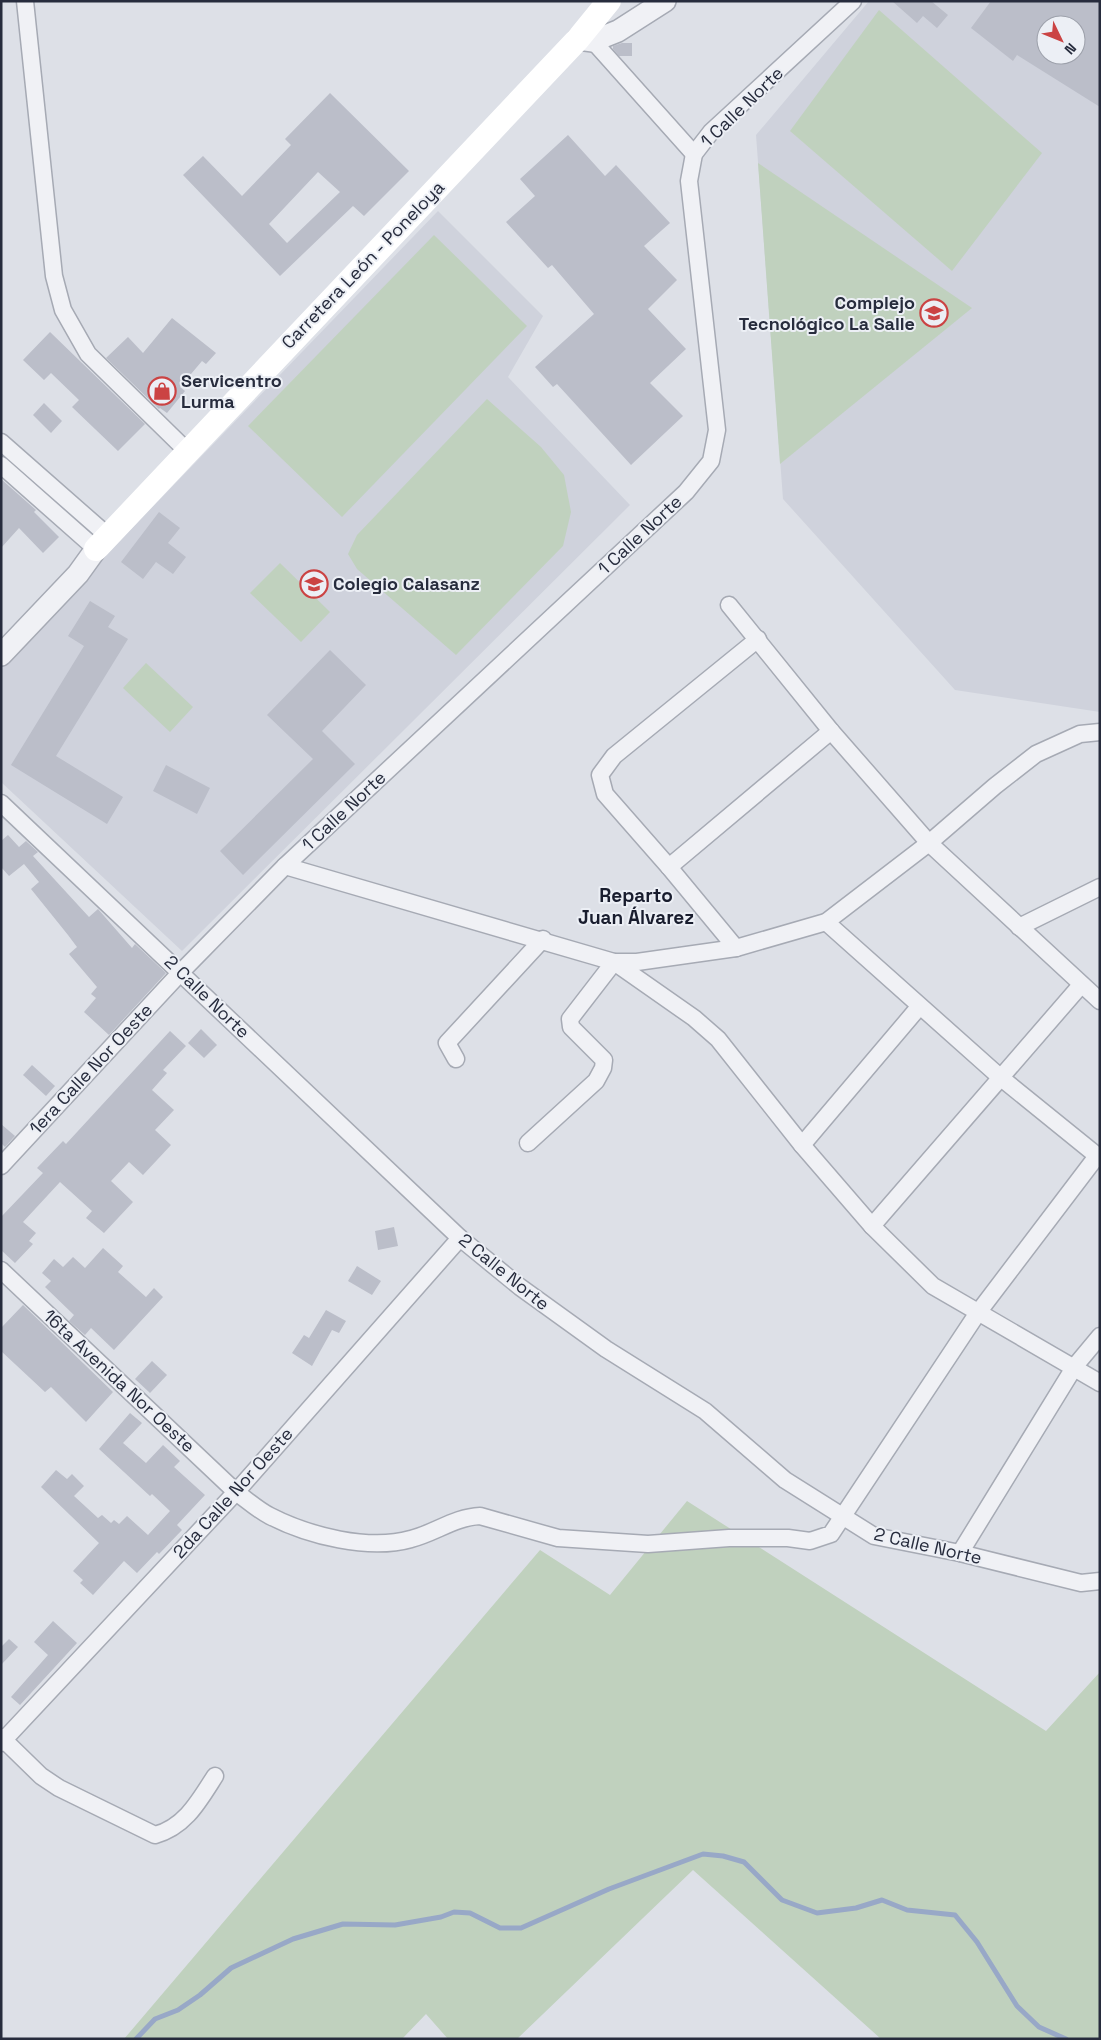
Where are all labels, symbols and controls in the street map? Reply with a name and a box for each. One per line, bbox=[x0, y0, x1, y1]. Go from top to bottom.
north arrow bbox=[1036, 15, 1086, 65]
text: N bbox=[1061, 39, 1080, 58]
street label: 1 Calle Norte bbox=[695, 61, 788, 152]
street label: Carretera León - Poneloya bbox=[276, 176, 449, 353]
place label: Complejo Tecnológico La Salle bbox=[739, 291, 915, 335]
school or university icon: Complejo Tecnológico La Salle bbox=[919, 298, 949, 328]
place label: Servicentro Lurma bbox=[181, 369, 282, 413]
shop icon: Servicentro Lurma bbox=[147, 376, 177, 406]
street label: 1 Calle Norte bbox=[593, 490, 686, 579]
school or university icon: Colegio Calasanz bbox=[299, 569, 329, 599]
place label: Colegio Calasanz bbox=[333, 572, 480, 595]
street label: 1 Calle Norte bbox=[297, 766, 390, 855]
district label: Reparto Juan Álvarez bbox=[578, 883, 694, 930]
street label: 2 Calle Norte bbox=[160, 950, 255, 1043]
street label: 1era Calle Nor Oeste bbox=[24, 998, 157, 1139]
street label: 2 Calle Norte bbox=[454, 1228, 554, 1315]
street label: 16ta Avenida Nor Oeste bbox=[39, 1304, 200, 1457]
street label: 2da Calle Nor Oeste bbox=[168, 1422, 298, 1563]
street label: 2 Calle Norte bbox=[872, 1522, 984, 1569]

